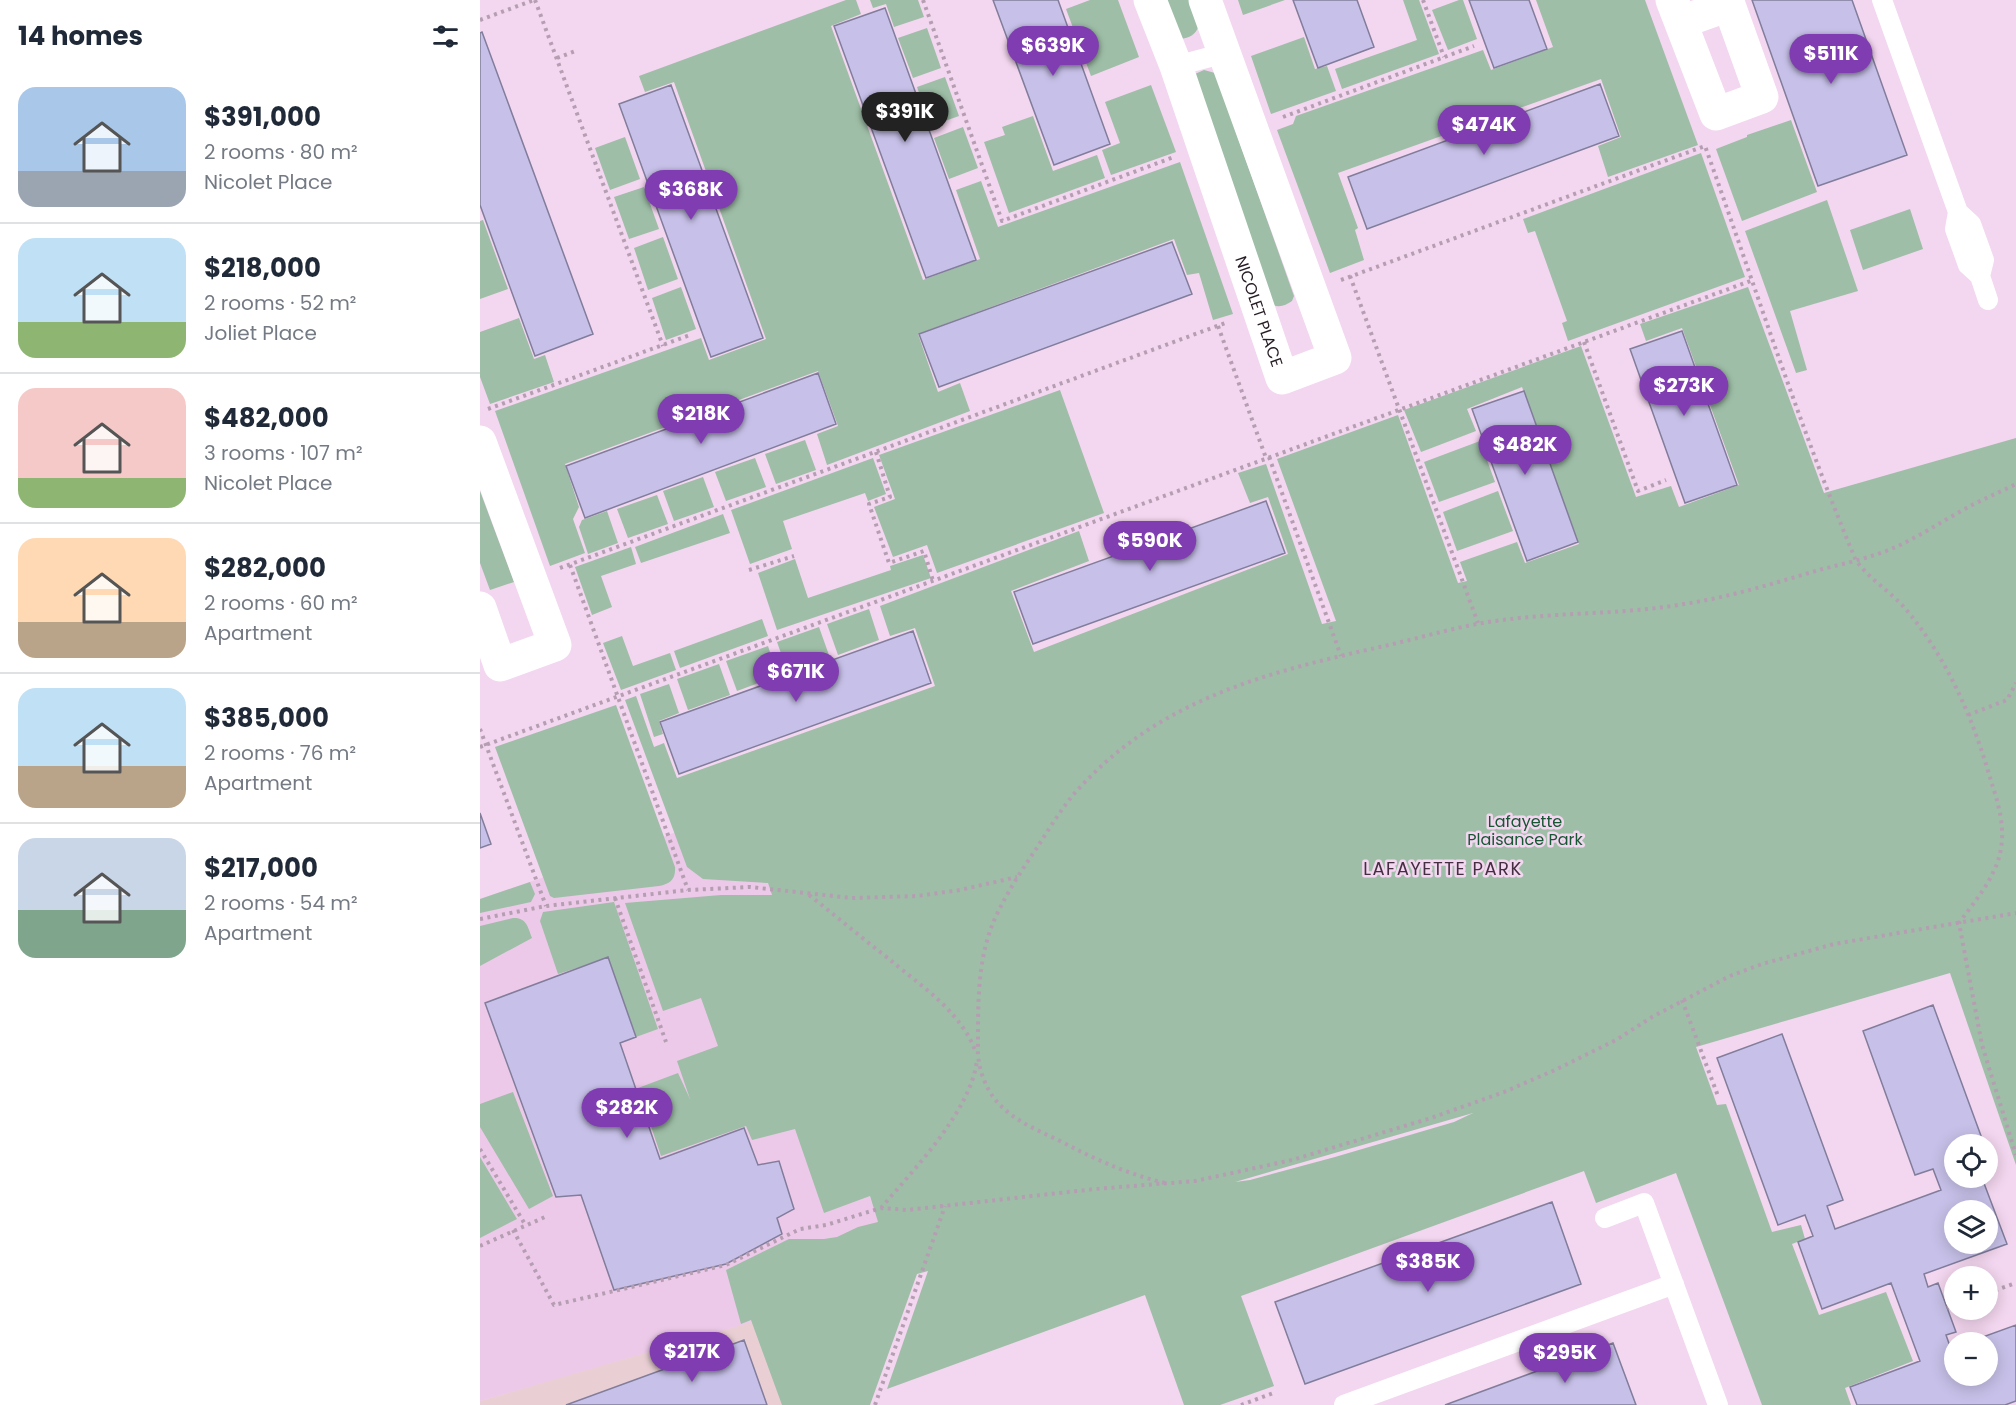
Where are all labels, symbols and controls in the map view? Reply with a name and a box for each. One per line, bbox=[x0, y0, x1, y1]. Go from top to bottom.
text: 14 homes bbox=[18, 18, 143, 54]
icon: filters bbox=[429, 20, 462, 53]
pin: $639K bbox=[1011, 26, 1095, 77]
text: $639K bbox=[1021, 31, 1085, 59]
pin: $511K bbox=[1789, 34, 1873, 85]
text: $511K bbox=[1803, 39, 1859, 67]
pin: $391K bbox=[863, 92, 947, 143]
text: $391K bbox=[875, 97, 935, 125]
text: $391,000 bbox=[204, 99, 321, 135]
pin: $474K bbox=[1442, 105, 1526, 156]
text: $474K bbox=[1452, 110, 1516, 138]
icon: home bbox=[66, 111, 138, 183]
text: 2 rooms · 80 m² bbox=[204, 138, 358, 166]
text: Nicolet Place bbox=[204, 168, 332, 196]
pin: $368K bbox=[649, 170, 733, 221]
text: $368K bbox=[659, 175, 723, 203]
text: $218,000 bbox=[204, 250, 321, 286]
street label: NICOLET PLACE bbox=[1230, 253, 1289, 370]
icon: home bbox=[66, 262, 138, 334]
text: 2 rooms · 52 m² bbox=[204, 289, 356, 317]
text: Joliet Place bbox=[204, 319, 317, 347]
pin: $273K bbox=[1642, 366, 1726, 417]
text: $273K bbox=[1653, 371, 1715, 399]
pin: $218K bbox=[659, 394, 743, 445]
text: $218K bbox=[672, 399, 731, 427]
text: $482,000 bbox=[204, 400, 329, 436]
icon: home bbox=[66, 412, 138, 484]
pin: $482K bbox=[1483, 425, 1567, 476]
text: $482K bbox=[1492, 430, 1558, 458]
text: 3 rooms · 107 m² bbox=[204, 439, 363, 467]
text: Nicolet Place bbox=[204, 469, 332, 497]
pin: $590K bbox=[1108, 521, 1192, 572]
text: $590K bbox=[1117, 526, 1183, 554]
text: $282,000 bbox=[204, 550, 326, 586]
icon: home bbox=[66, 562, 138, 634]
text: 2 rooms · 60 m² bbox=[204, 589, 358, 617]
text: Apartment bbox=[204, 619, 312, 647]
pin: $671K bbox=[754, 652, 838, 703]
text: $671K bbox=[767, 657, 825, 685]
text: $385,000 bbox=[204, 700, 329, 736]
icon: home bbox=[66, 712, 138, 784]
text: 2 rooms · 76 m² bbox=[204, 739, 356, 767]
text: Apartment bbox=[204, 769, 312, 797]
park label: Lafayette Plaisance Park bbox=[1467, 810, 1584, 851]
text: $217,000 bbox=[204, 850, 318, 886]
district label: LAFAYETTE PARK bbox=[1363, 856, 1523, 881]
icon: home bbox=[66, 862, 138, 934]
text: 2 rooms · 54 m² bbox=[204, 889, 358, 917]
text: Apartment bbox=[204, 919, 312, 947]
pin: $282K bbox=[585, 1088, 669, 1139]
text: $282K bbox=[596, 1093, 658, 1121]
map controls bbox=[1944, 1134, 1998, 1386]
button: locate bbox=[1944, 1134, 1998, 1188]
button: layers bbox=[1944, 1200, 1998, 1254]
pin: $385K bbox=[1386, 1242, 1470, 1293]
text: $385K bbox=[1395, 1247, 1461, 1275]
button: + bbox=[1944, 1266, 1998, 1320]
pin: $217K bbox=[650, 1332, 734, 1383]
button: − bbox=[1944, 1332, 1998, 1386]
pin: $295K bbox=[1523, 1333, 1607, 1384]
text: $217K bbox=[664, 1337, 720, 1365]
text: $295K bbox=[1533, 1338, 1597, 1366]

